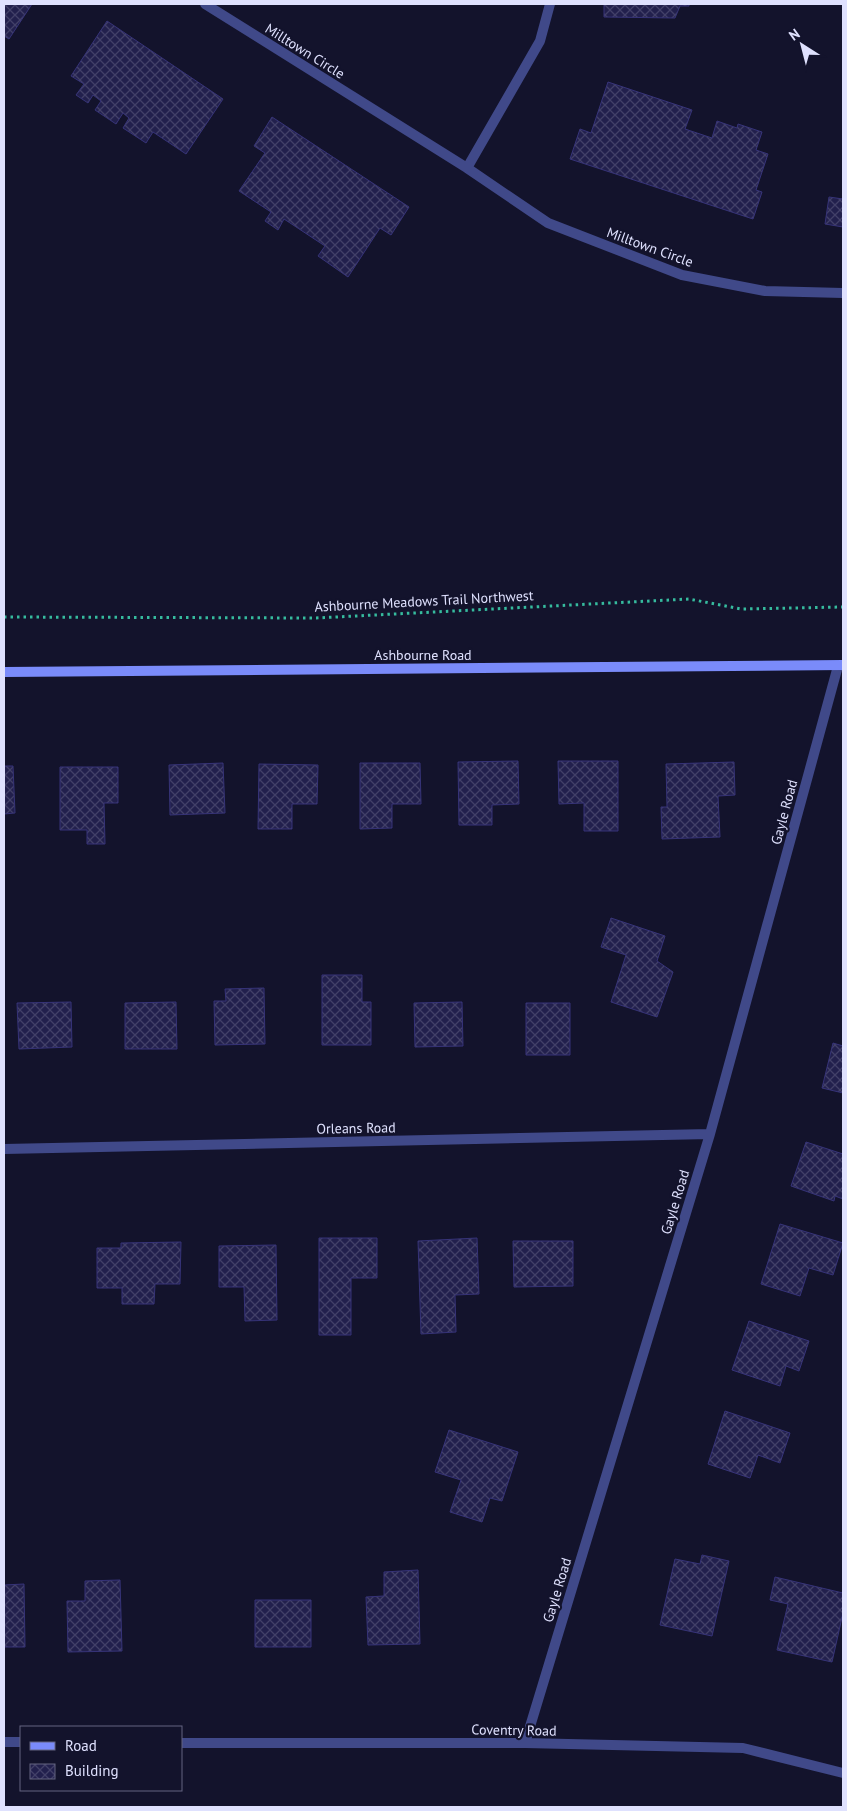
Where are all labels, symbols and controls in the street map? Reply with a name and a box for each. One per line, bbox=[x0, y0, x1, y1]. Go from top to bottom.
street label: Milltown Circle bbox=[262, 19, 348, 83]
north arrow bbox=[777, 20, 827, 70]
text: N bbox=[785, 24, 803, 44]
street label: Milltown Circle bbox=[604, 223, 696, 271]
street label: Ashbourne Meadows Trail Northwest bbox=[314, 586, 534, 616]
street label: Ashbourne Road bbox=[374, 646, 472, 664]
street label: Gayle Road bbox=[767, 777, 801, 847]
street label: Orleans Road bbox=[316, 1118, 396, 1138]
street label: Gayle Road bbox=[657, 1168, 693, 1236]
street label: Gayle Road bbox=[539, 1556, 575, 1624]
street label: Coventry Road bbox=[471, 1720, 557, 1740]
legend bbox=[20, 1726, 182, 1791]
text: Road bbox=[65, 1736, 97, 1755]
text: Building bbox=[65, 1761, 119, 1780]

